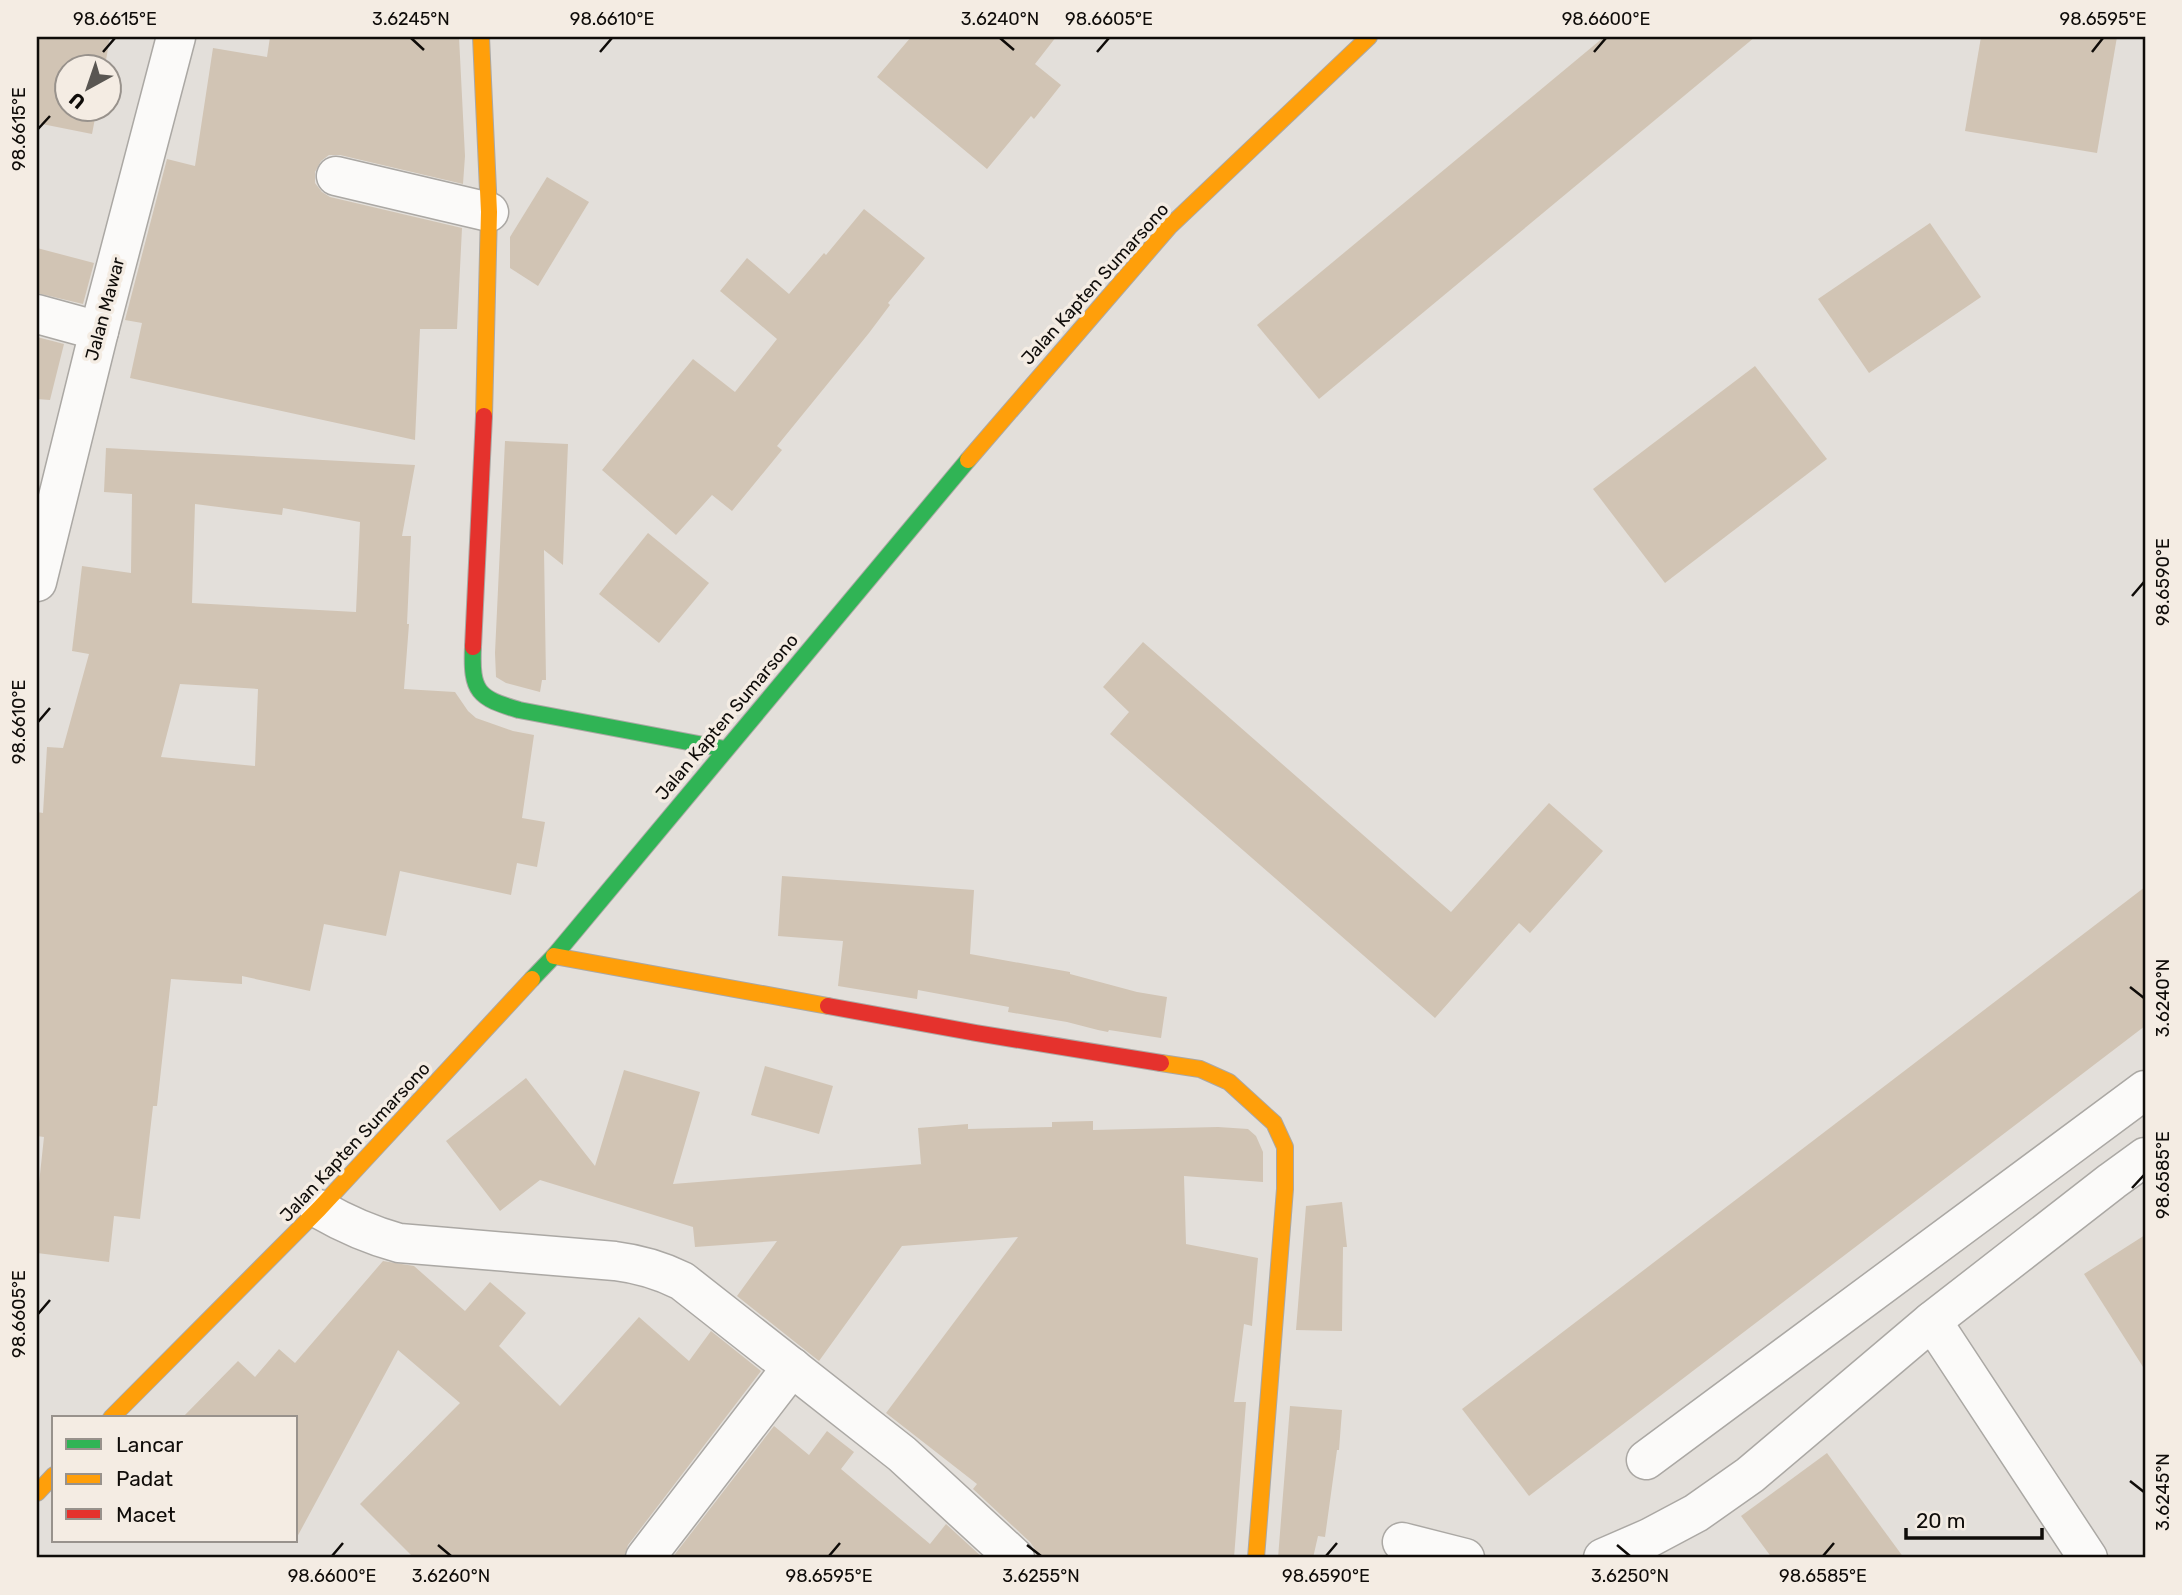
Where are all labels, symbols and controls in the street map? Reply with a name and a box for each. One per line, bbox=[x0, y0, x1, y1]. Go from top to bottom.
text: 98.6615°E bbox=[73, 8, 157, 30]
text: 3.6245°N bbox=[372, 8, 450, 30]
text: 98.6610°E bbox=[570, 8, 654, 30]
text: 3.6240°N bbox=[961, 8, 1039, 30]
text: 98.6605°E bbox=[1065, 8, 1153, 30]
text: 98.6600°E bbox=[1562, 8, 1650, 30]
text: 98.6595°E bbox=[2059, 8, 2147, 30]
north arrow bbox=[52, 52, 122, 122]
text: 98.6615°E bbox=[8, 87, 30, 171]
text: U bbox=[65, 87, 90, 114]
street label: Jalan Kapten Sumarsono bbox=[1017, 199, 1173, 369]
street label: Jalan Mawar bbox=[81, 255, 129, 363]
text: 98.6590°E bbox=[2152, 538, 2174, 626]
street label: Jalan Kapten Sumarsono bbox=[651, 629, 803, 805]
text: 98.6610°E bbox=[8, 680, 30, 764]
text: 3.6240°N bbox=[2152, 959, 2174, 1037]
street label: Jalan Kapten Sumarsono bbox=[275, 1058, 435, 1226]
text: 98.6585°E bbox=[2152, 1131, 2174, 1219]
text: 98.6605°E bbox=[8, 1270, 30, 1358]
legend bbox=[52, 1416, 298, 1542]
text: Lancar bbox=[116, 1432, 183, 1457]
text: 3.6245°N bbox=[2152, 1453, 2174, 1531]
text: Padat bbox=[116, 1466, 173, 1491]
scale bar bbox=[1906, 1497, 2042, 1541]
text: Macet bbox=[116, 1502, 176, 1527]
text: 20 m bbox=[1916, 1508, 1965, 1533]
text: 98.6600°E bbox=[288, 1565, 376, 1587]
text: 3.6260°N bbox=[412, 1565, 490, 1587]
text: 98.6595°E bbox=[785, 1565, 873, 1587]
text: 3.6255°N bbox=[1002, 1565, 1080, 1587]
text: 98.6590°E bbox=[1282, 1565, 1370, 1587]
text: 3.6250°N bbox=[1591, 1565, 1669, 1587]
text: 98.6585°E bbox=[1779, 1565, 1867, 1587]

